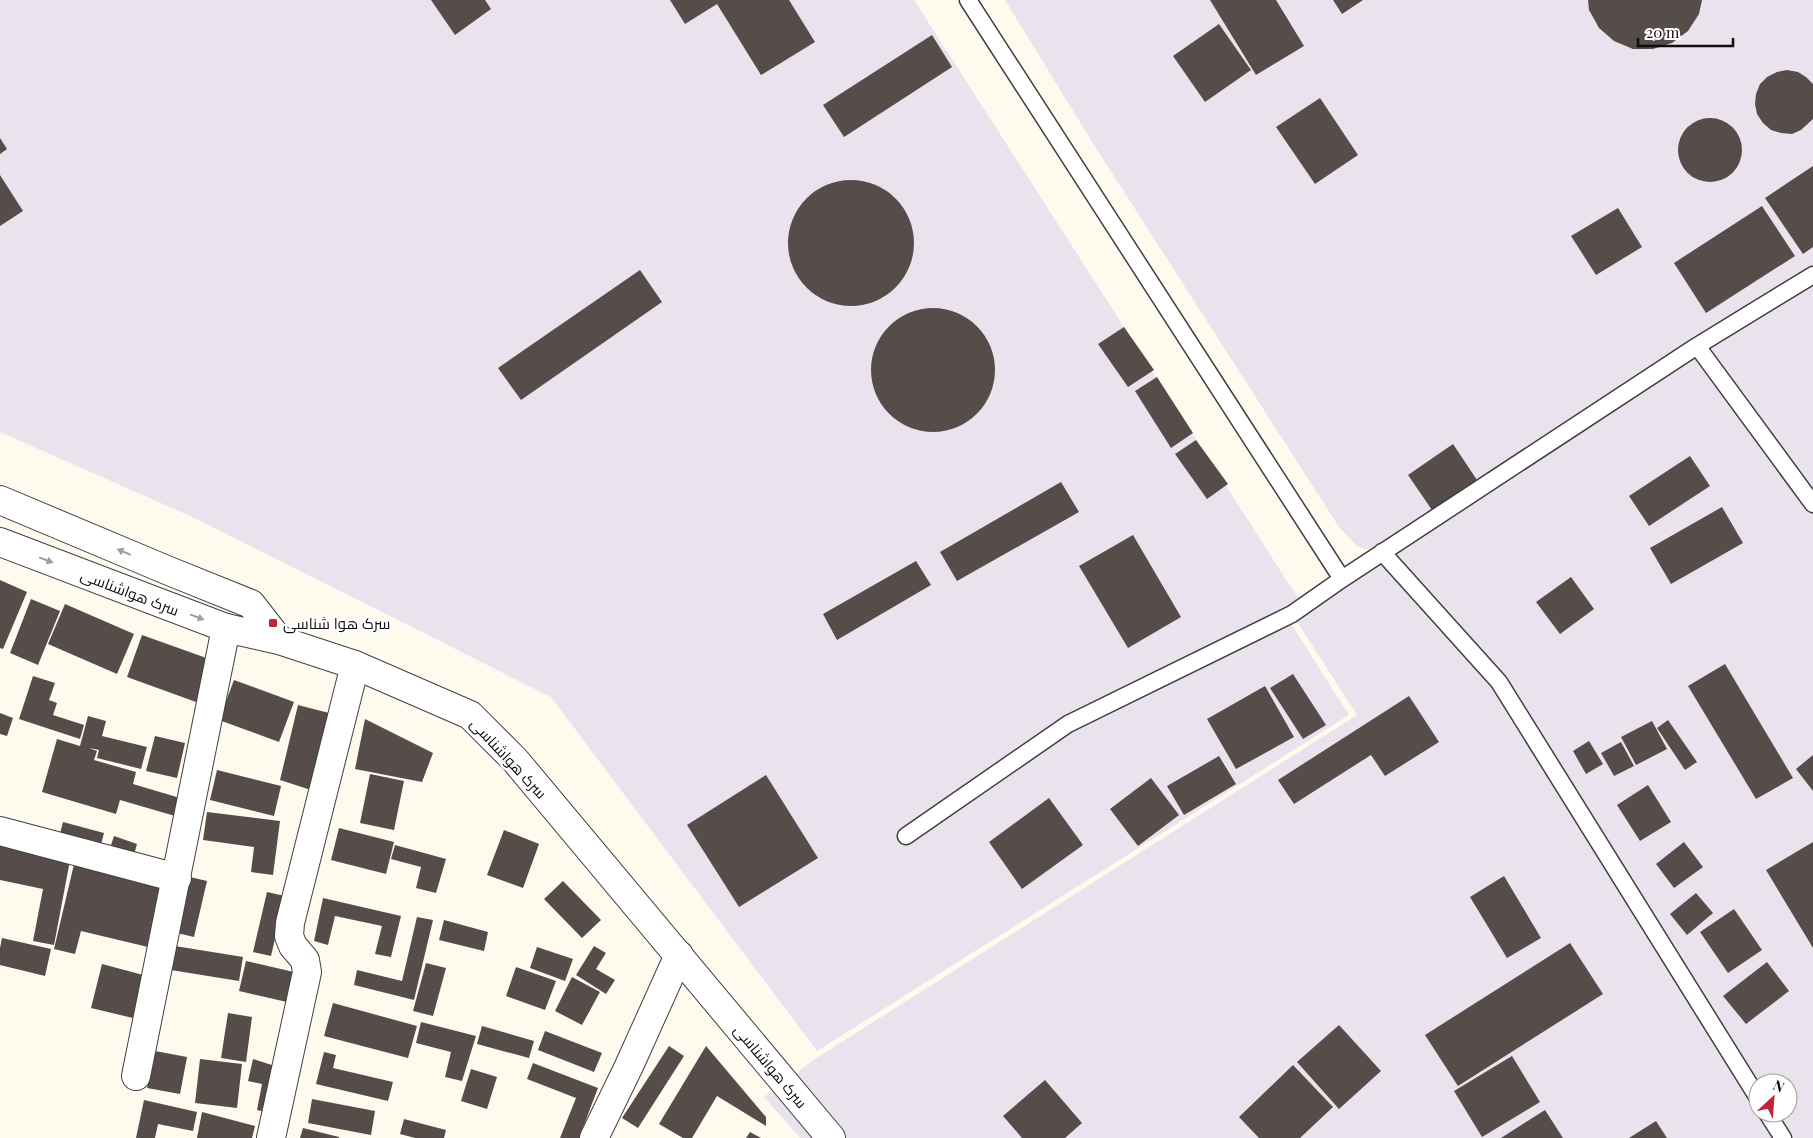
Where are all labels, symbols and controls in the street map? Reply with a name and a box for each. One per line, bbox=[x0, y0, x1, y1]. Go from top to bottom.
scale bar bbox=[1638, 15, 1733, 47]
text: 20 m bbox=[1646, 22, 1680, 42]
one-way arrow bbox=[117, 547, 131, 555]
one-way arrow bbox=[38, 556, 53, 564]
street label: سرک هواشناسی bbox=[78, 564, 182, 621]
place label: سرک هوا شناسی bbox=[283, 613, 390, 634]
one-way arrow bbox=[190, 614, 205, 622]
marker: سرک هوا شناسی bbox=[267, 617, 279, 629]
street label: سرک هواشناسی bbox=[466, 713, 552, 803]
street label: سرک هواشناسی bbox=[729, 1020, 812, 1113]
north arrow bbox=[1748, 1073, 1798, 1123]
text: N bbox=[1770, 1075, 1788, 1097]

